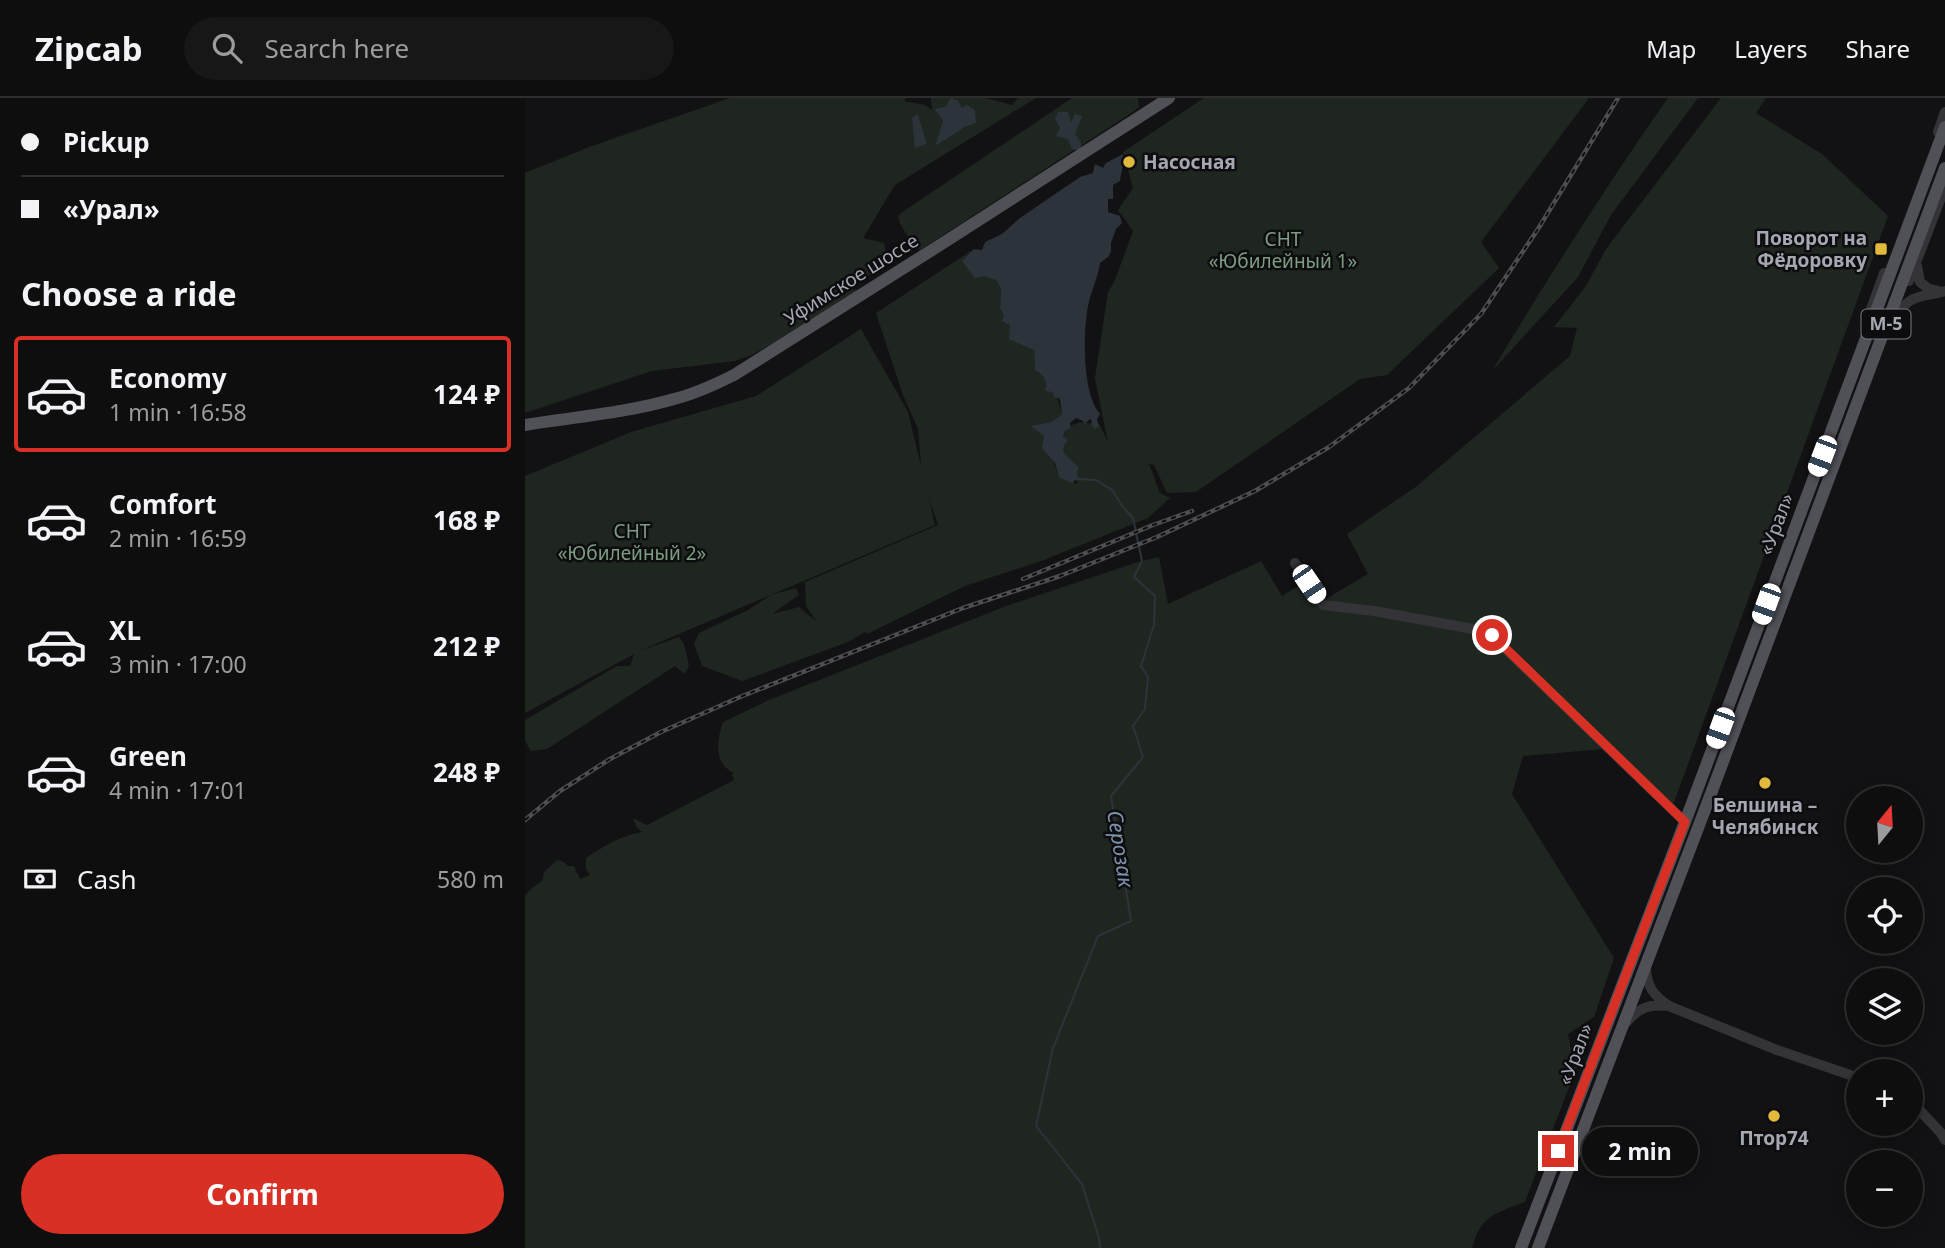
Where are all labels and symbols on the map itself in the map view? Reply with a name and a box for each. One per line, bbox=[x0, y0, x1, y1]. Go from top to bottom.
place label: Насосная bbox=[1143, 149, 1236, 175]
marker: Насосная bbox=[1121, 154, 1137, 170]
place label: Поворот на Фёдоровку bbox=[1756, 225, 1867, 273]
park label: СНТ «Юбилейный 1» bbox=[1209, 226, 1357, 274]
street label: Уфимское шоссе bbox=[779, 227, 923, 331]
marker: Поворот на Фёдоровку bbox=[1873, 241, 1889, 257]
road number: М-5 bbox=[1861, 309, 1911, 338]
car bbox=[1805, 433, 1840, 479]
street label: «Урал» bbox=[1752, 489, 1800, 559]
park label: СНТ «Юбилейный 2» bbox=[558, 518, 706, 566]
car bbox=[1289, 561, 1330, 607]
car bbox=[1749, 581, 1784, 627]
route start bbox=[1476, 619, 1508, 651]
car bbox=[1703, 705, 1738, 751]
marker: Белшина – Челябинск bbox=[1757, 775, 1773, 791]
north arrow bbox=[1846, 786, 1923, 863]
place label: Белшина – Челябинск bbox=[1712, 792, 1819, 840]
water label: Серозак bbox=[1101, 808, 1141, 891]
street label: «Урал» bbox=[1551, 1019, 1599, 1089]
marker: Птор74 bbox=[1766, 1108, 1782, 1124]
place label: Птор74 bbox=[1739, 1125, 1809, 1151]
callout: 2 min bbox=[1583, 1126, 1698, 1176]
route end bbox=[1542, 1135, 1574, 1167]

